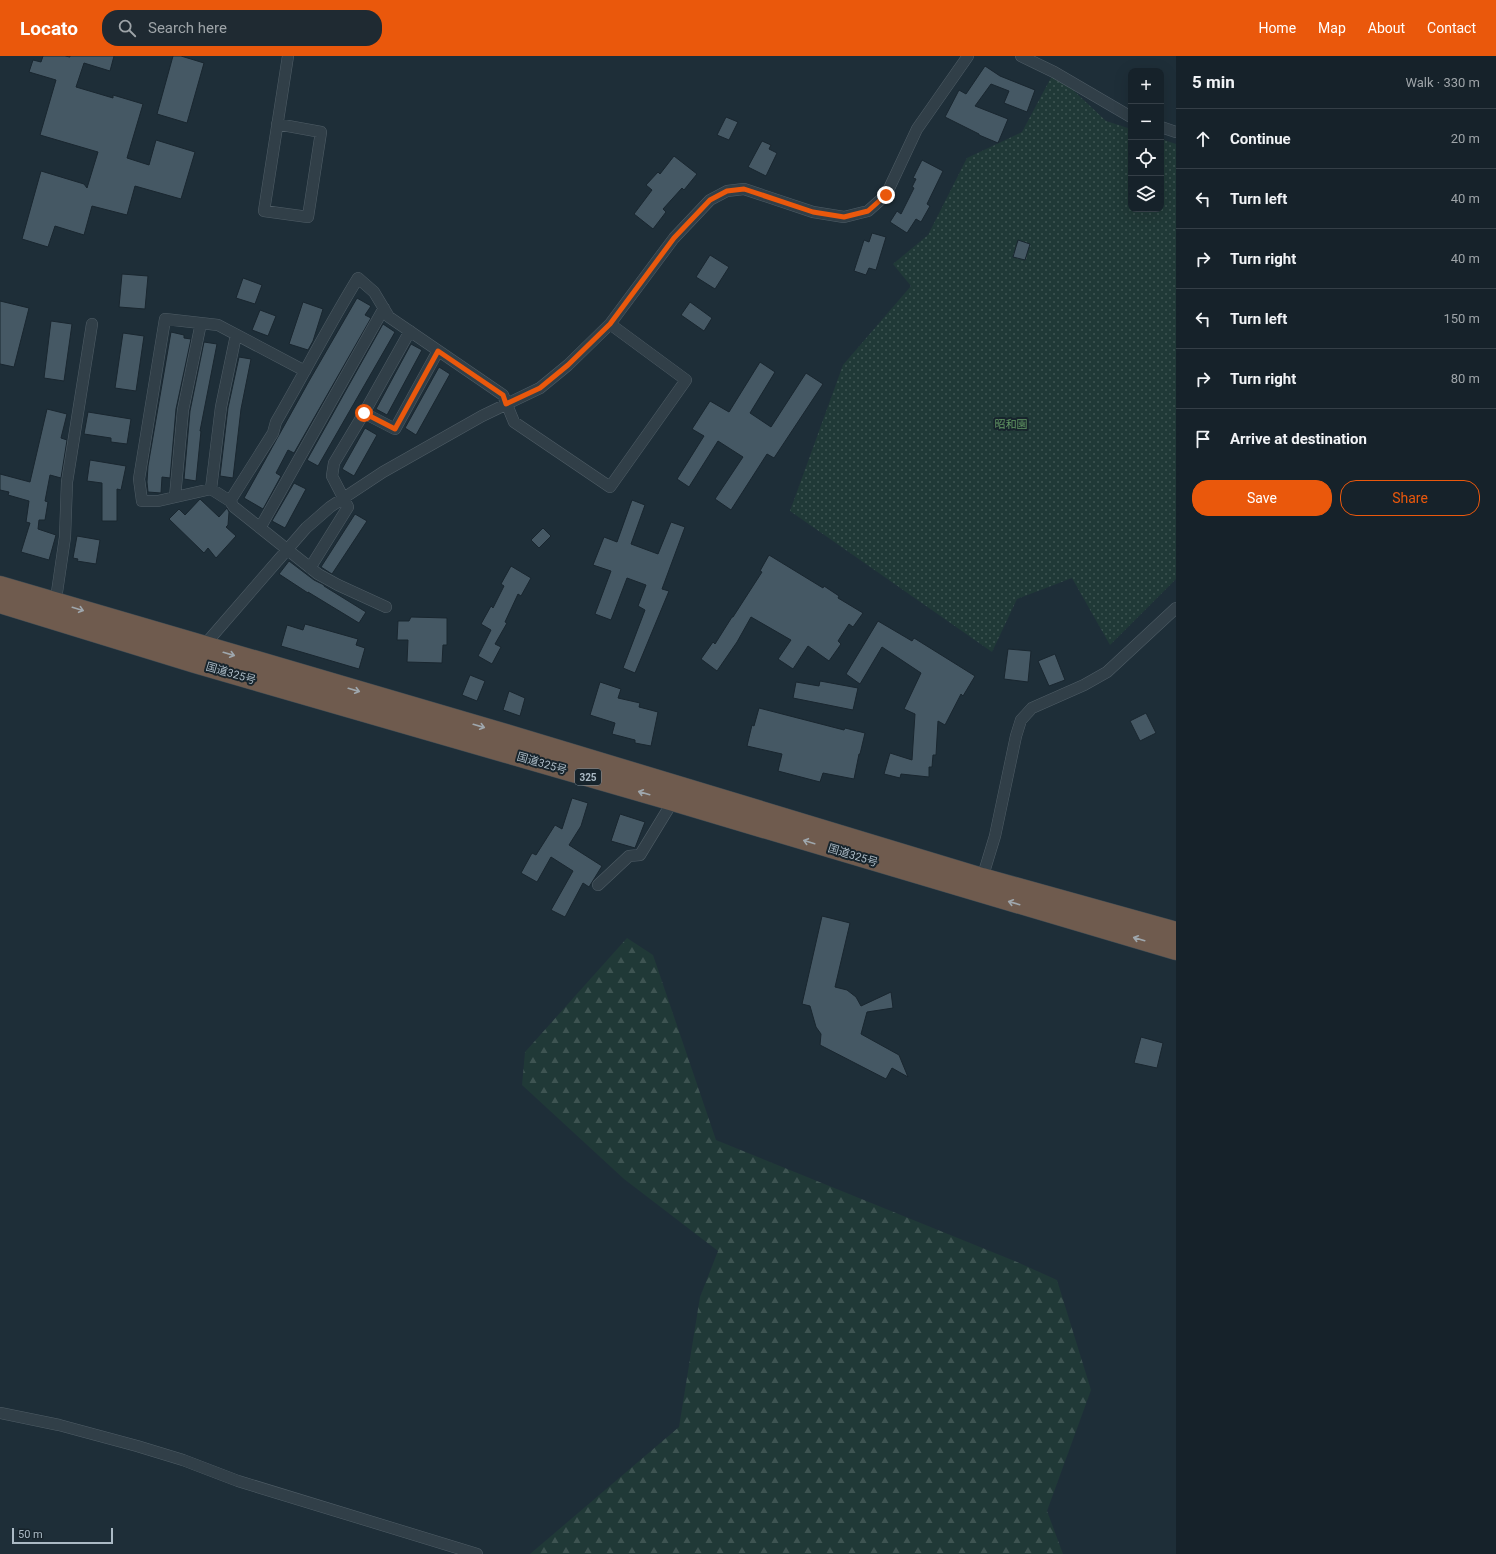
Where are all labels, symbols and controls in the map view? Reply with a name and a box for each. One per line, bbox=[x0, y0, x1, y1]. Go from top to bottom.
search box bbox=[102, 10, 382, 46]
text: Locato bbox=[20, 17, 78, 40]
icon: search bbox=[116, 17, 138, 39]
text: Search here bbox=[148, 19, 227, 37]
text: Home bbox=[1258, 20, 1296, 36]
text: Map bbox=[1318, 20, 1346, 36]
text: About bbox=[1368, 20, 1405, 36]
text: Contact bbox=[1427, 20, 1476, 36]
map controls bbox=[1128, 68, 1164, 212]
button: + bbox=[1128, 68, 1164, 104]
text: 5 min bbox=[1192, 72, 1235, 92]
text: Walk · 330 m bbox=[1405, 75, 1480, 90]
button: − bbox=[1128, 104, 1164, 140]
icon: ahead bbox=[1192, 128, 1214, 150]
text: Continue bbox=[1230, 130, 1291, 148]
text: 20 m bbox=[1451, 131, 1480, 146]
button: locate bbox=[1128, 140, 1164, 176]
button: layers bbox=[1128, 176, 1164, 212]
route end bbox=[877, 186, 895, 204]
icon: left bbox=[1192, 188, 1214, 210]
text: Turn left bbox=[1230, 190, 1287, 208]
text: 40 m bbox=[1451, 191, 1480, 206]
icon: right bbox=[1192, 248, 1214, 270]
text: Turn right bbox=[1230, 250, 1296, 268]
text: 40 m bbox=[1451, 251, 1480, 266]
icon: left bbox=[1192, 308, 1214, 330]
text: Turn left bbox=[1230, 310, 1287, 328]
text: 150 m bbox=[1443, 311, 1480, 326]
icon: right bbox=[1192, 368, 1214, 390]
text: Turn right bbox=[1230, 370, 1296, 388]
text: 80 m bbox=[1451, 371, 1480, 386]
route start bbox=[355, 404, 373, 422]
park label: 昭和園 bbox=[995, 418, 1028, 431]
icon: arrive bbox=[1192, 428, 1214, 450]
text: Arrive at destination bbox=[1230, 430, 1367, 448]
button: Save bbox=[1192, 480, 1332, 516]
button: Share bbox=[1340, 480, 1480, 516]
one-way arrow bbox=[71, 606, 84, 613]
one-way arrow bbox=[222, 651, 235, 658]
street label: 国道325号 bbox=[204, 660, 257, 687]
one-way arrow bbox=[347, 687, 360, 694]
one-way arrow bbox=[472, 723, 485, 730]
street label: 国道325号 bbox=[515, 750, 568, 777]
road number: 325 bbox=[575, 769, 601, 785]
one-way arrow bbox=[637, 789, 650, 796]
one-way arrow bbox=[802, 838, 815, 845]
street label: 国道325号 bbox=[826, 842, 879, 869]
one-way arrow bbox=[1007, 899, 1020, 906]
one-way arrow bbox=[1132, 935, 1145, 942]
scale bar bbox=[12, 1526, 113, 1545]
text: 50 m bbox=[18, 1528, 43, 1541]

